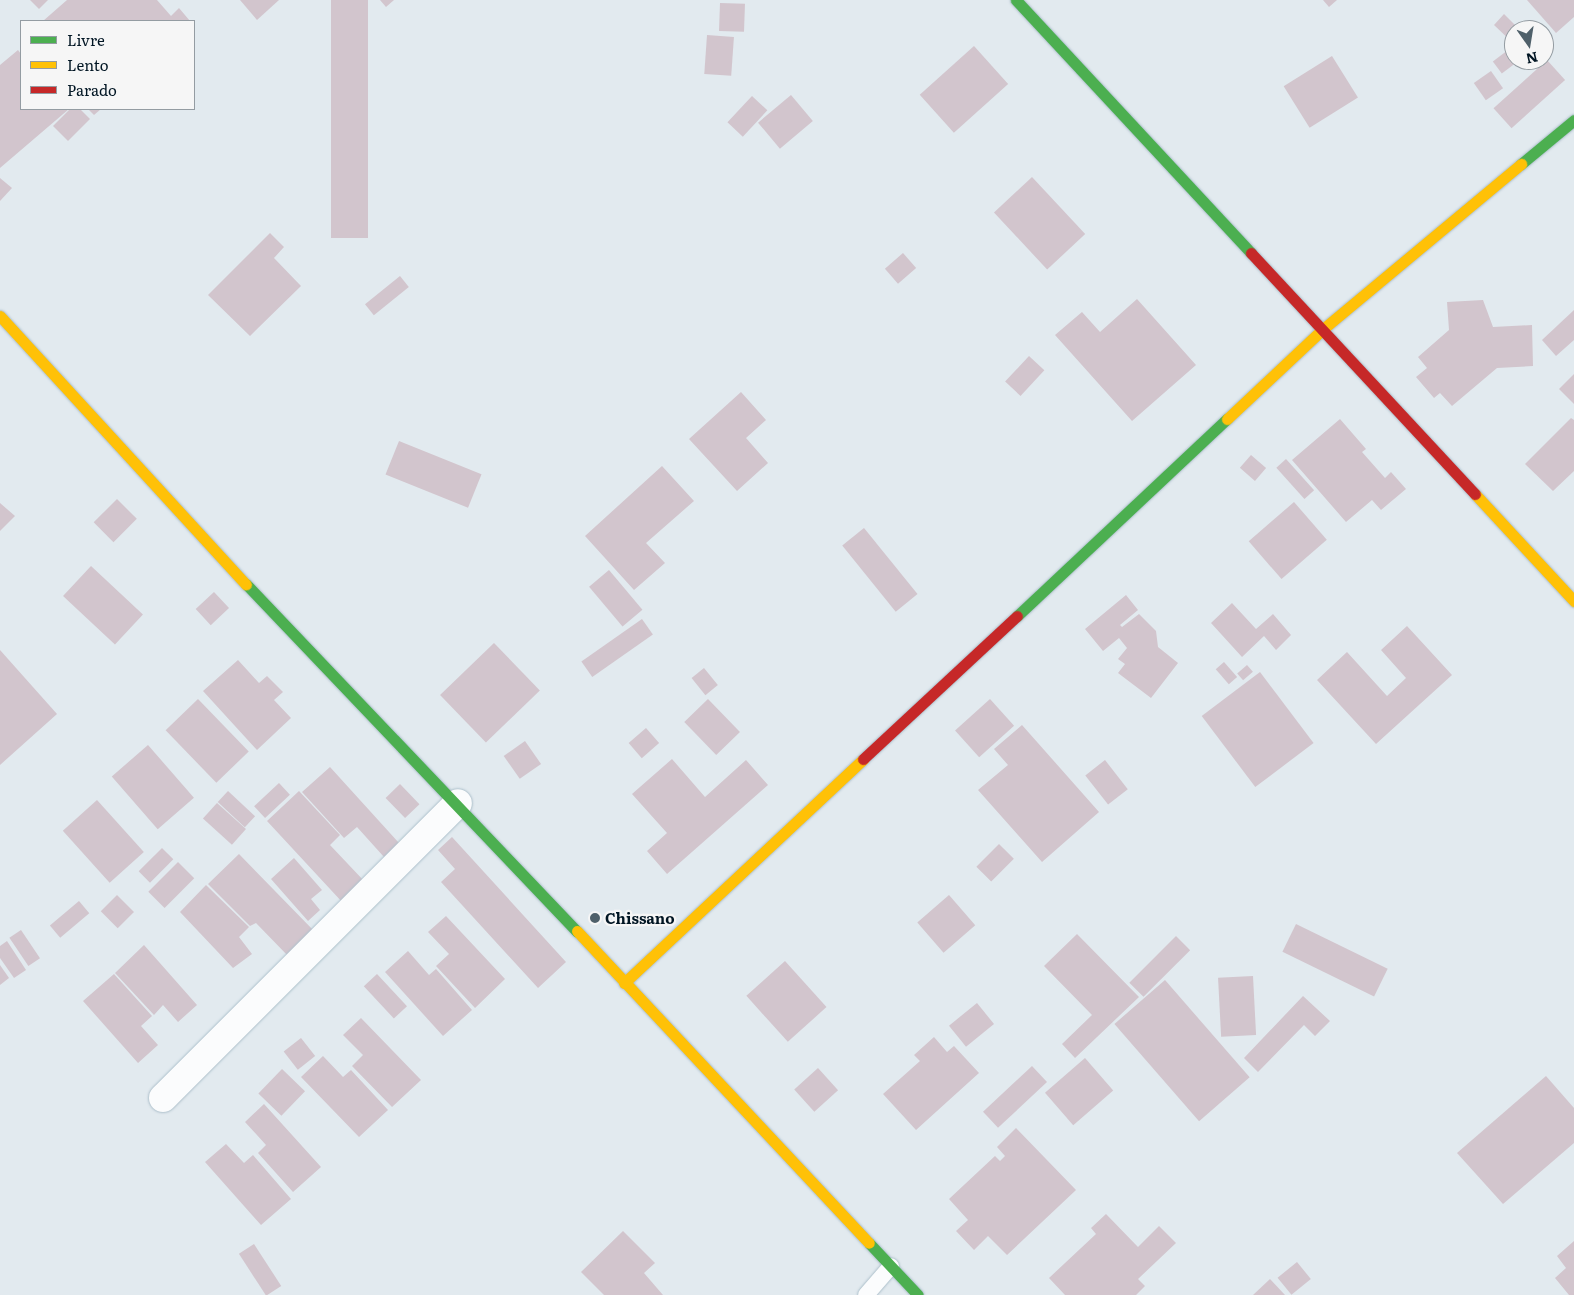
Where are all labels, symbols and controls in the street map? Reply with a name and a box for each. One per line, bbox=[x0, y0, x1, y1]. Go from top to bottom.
legend bbox=[20, 20, 195, 110]
north arrow bbox=[1504, 20, 1554, 70]
text: Livre bbox=[67, 28, 105, 51]
text: N bbox=[1524, 48, 1540, 70]
text: Lento bbox=[67, 53, 108, 76]
text: Parado bbox=[67, 78, 117, 101]
place label: Chissano bbox=[605, 909, 675, 927]
marker: Chissano bbox=[589, 912, 601, 924]

